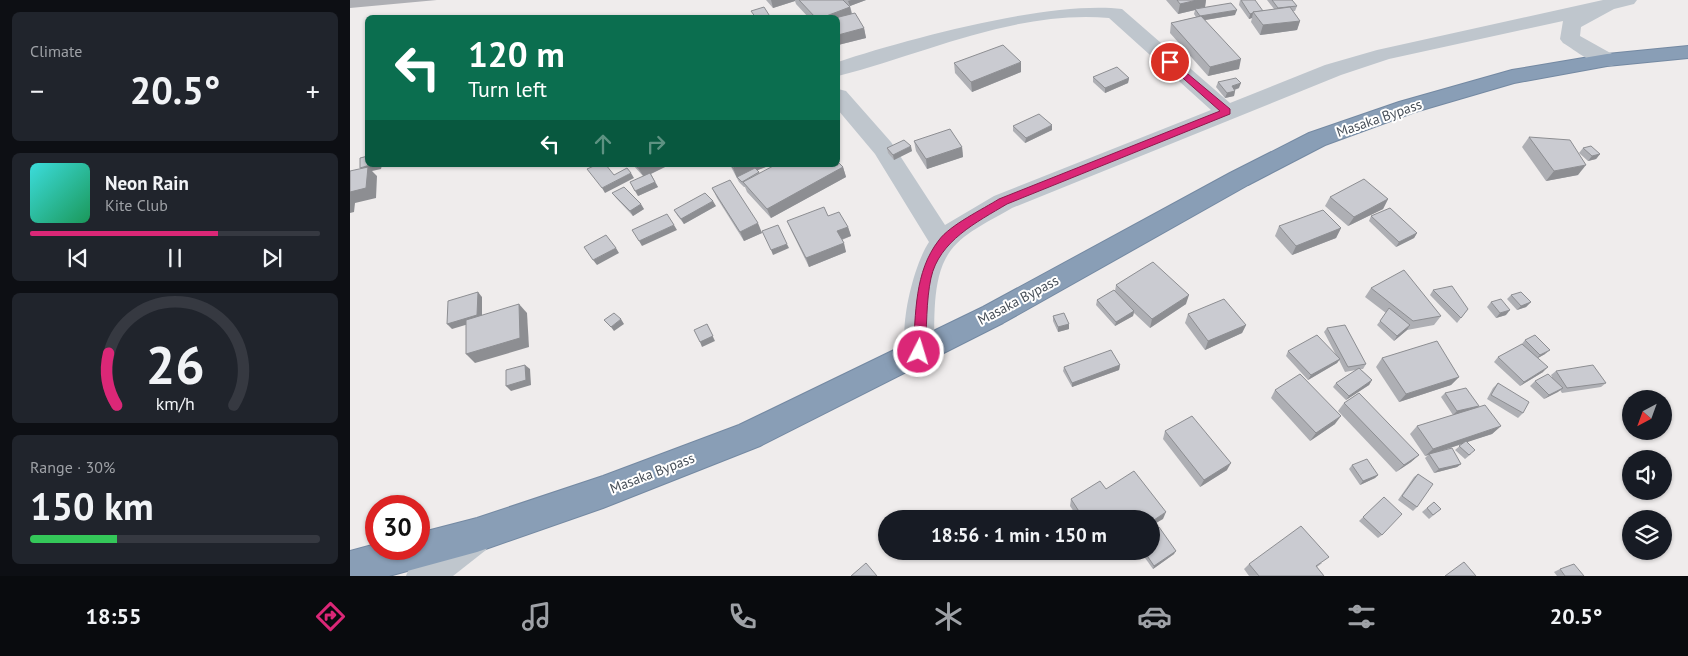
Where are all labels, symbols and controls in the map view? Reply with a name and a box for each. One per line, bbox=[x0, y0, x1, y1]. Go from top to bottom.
text: 120 m bbox=[468, 31, 565, 77]
icon: left bbox=[385, 35, 450, 100]
text: Climate bbox=[30, 41, 82, 61]
pin bbox=[1149, 41, 1191, 83]
icon: arrive bbox=[1156, 48, 1184, 76]
text: 20.5° bbox=[130, 65, 220, 114]
text: − bbox=[30, 72, 44, 109]
text: + bbox=[306, 72, 320, 109]
text: Turn left bbox=[468, 75, 547, 103]
street label: Masaka Bypass bbox=[1334, 95, 1424, 141]
icon: left bbox=[536, 130, 564, 158]
icon: ahead bbox=[589, 130, 617, 158]
icon: right bbox=[642, 130, 670, 158]
text: Neon Rain bbox=[105, 171, 189, 195]
text: Kite Club bbox=[105, 195, 168, 215]
icon: previous bbox=[64, 244, 92, 272]
icon: pause bbox=[161, 244, 189, 272]
icon: next bbox=[258, 244, 286, 272]
street label: Masaka Bypass bbox=[974, 271, 1062, 329]
position arrow bbox=[892, 325, 944, 377]
text: 26 bbox=[146, 331, 204, 398]
north arrow bbox=[1622, 390, 1672, 440]
map controls bbox=[1622, 390, 1672, 560]
text: km/h bbox=[155, 392, 195, 415]
street label: Masaka Bypass bbox=[607, 449, 697, 497]
button: sound bbox=[1622, 450, 1672, 500]
text: Range · 30% bbox=[30, 457, 115, 477]
text: 150 km bbox=[30, 481, 154, 530]
speed limit sign: 30 bbox=[365, 495, 430, 560]
button: layers bbox=[1622, 510, 1672, 560]
text: 18:56 · 1 min · 150 m bbox=[931, 523, 1107, 547]
icon: directions bbox=[313, 599, 348, 634]
icon: music bbox=[519, 599, 554, 634]
icon: phone bbox=[725, 599, 760, 634]
icon: climate bbox=[931, 599, 966, 634]
icon: car bbox=[1137, 599, 1172, 634]
icon: filters bbox=[1344, 599, 1379, 634]
text: 18:55 bbox=[86, 602, 141, 630]
text: 20.5° bbox=[1550, 602, 1602, 630]

